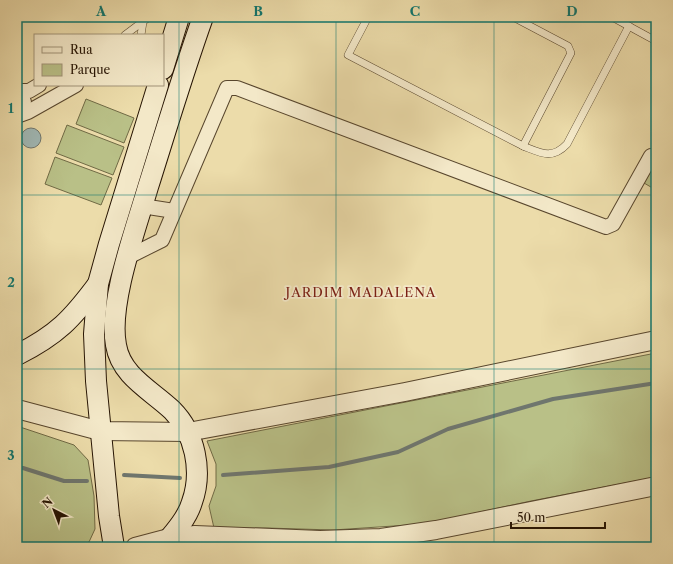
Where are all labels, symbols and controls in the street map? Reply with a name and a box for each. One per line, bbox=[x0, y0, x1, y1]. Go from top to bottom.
text: A bbox=[95, 3, 107, 19]
text: B bbox=[253, 3, 263, 19]
text: C bbox=[410, 3, 420, 19]
text: D bbox=[566, 3, 578, 19]
legend bbox=[34, 34, 164, 86]
text: Rua bbox=[70, 42, 93, 57]
text: Parque bbox=[70, 62, 111, 77]
text: 1 bbox=[8, 100, 14, 116]
text: 2 bbox=[7, 274, 15, 290]
district label: JARDIM MADALENA bbox=[284, 284, 436, 300]
text: 3 bbox=[7, 447, 15, 463]
north arrow bbox=[34, 490, 74, 530]
text: N bbox=[39, 494, 56, 511]
scale bar bbox=[511, 504, 605, 530]
text: 50 m bbox=[517, 510, 546, 525]

